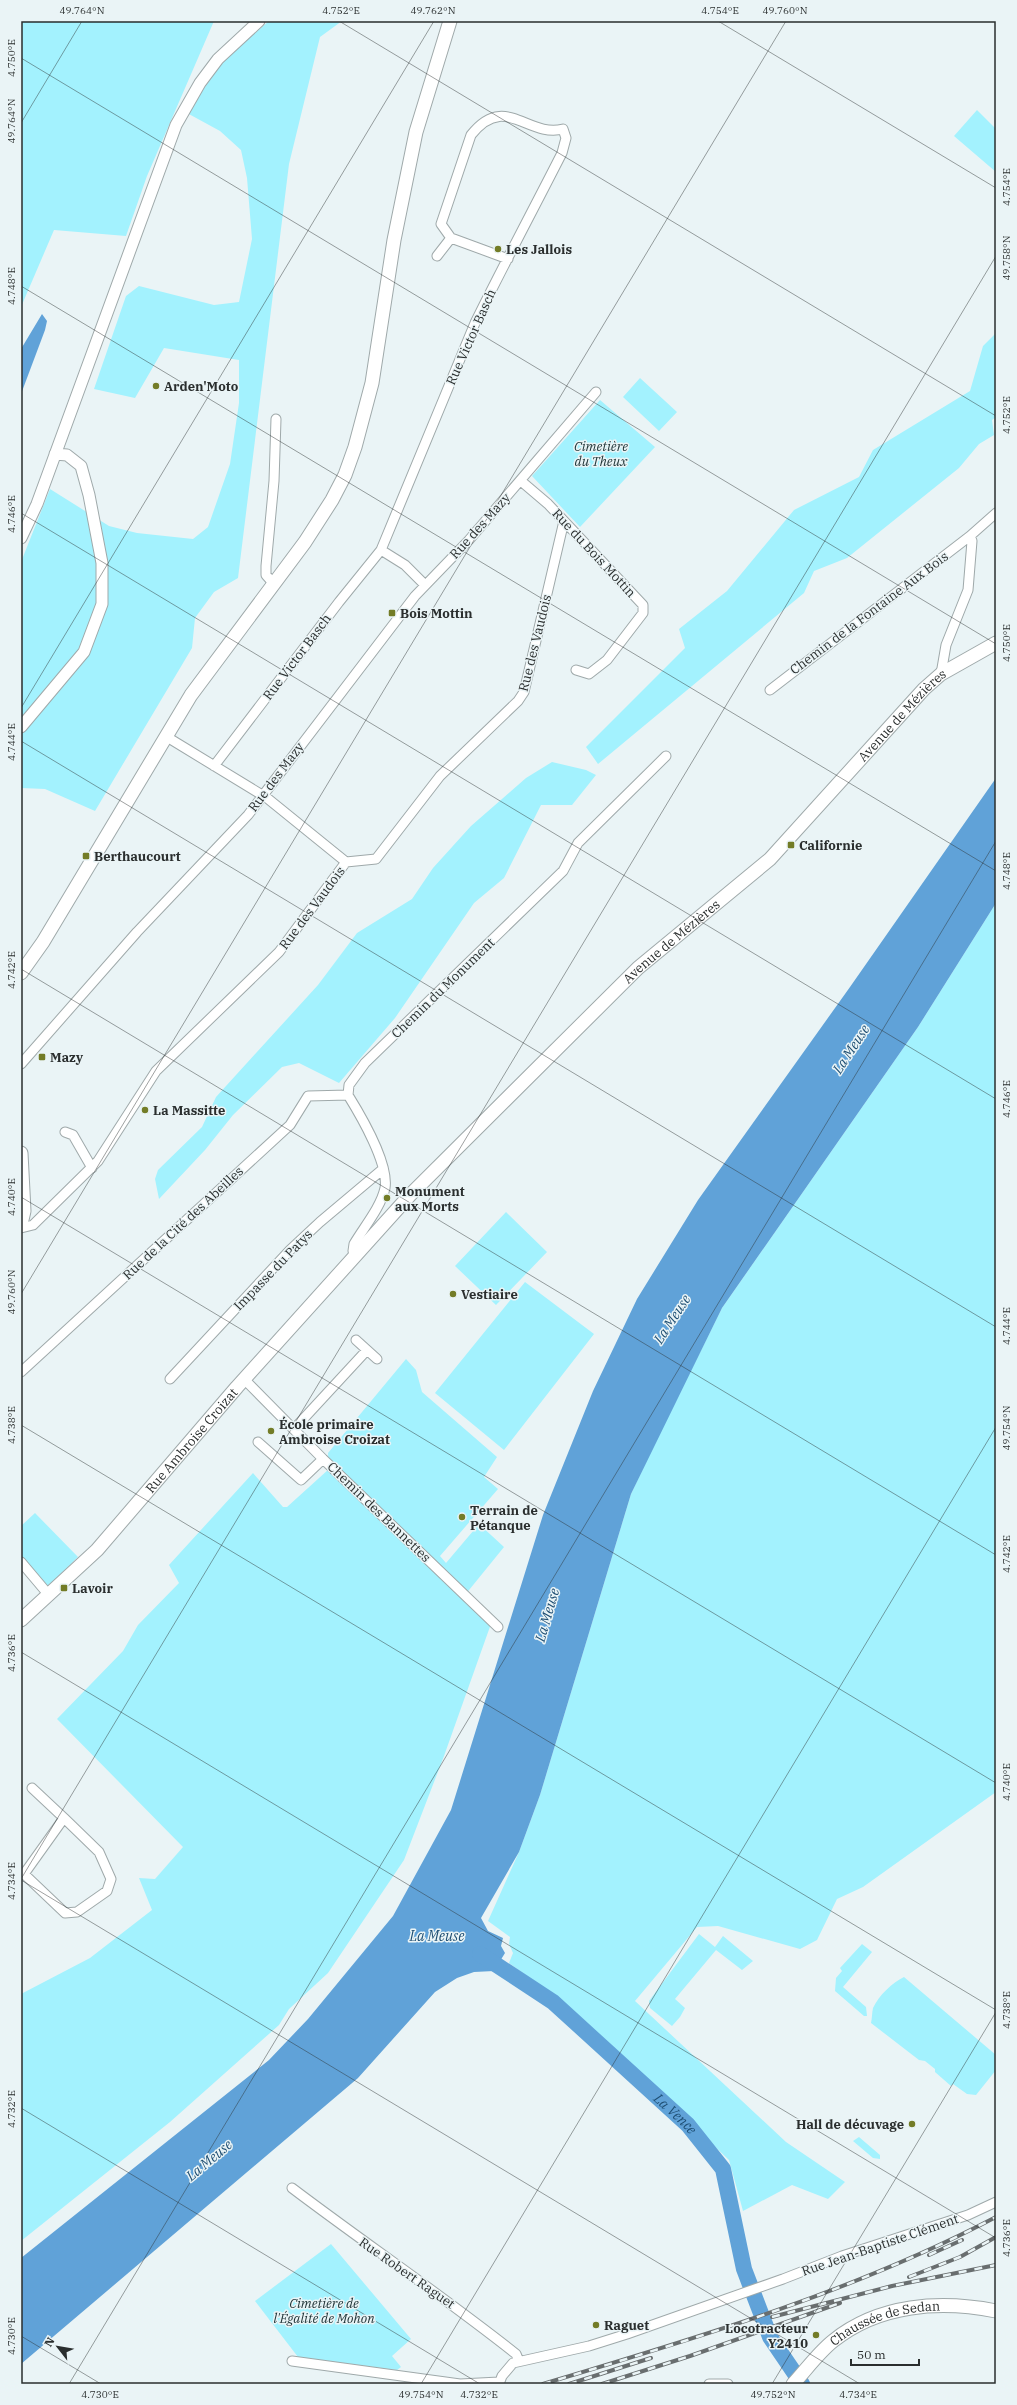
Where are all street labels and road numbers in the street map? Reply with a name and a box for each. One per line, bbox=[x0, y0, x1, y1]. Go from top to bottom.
street label: Rue Victor Basch bbox=[442, 286, 500, 388]
street label: Rue des Mazy bbox=[446, 489, 514, 562]
street label: Rue du Bois Mottin bbox=[548, 505, 640, 601]
street label: Chemin de la Fontaine Aux Bois bbox=[786, 548, 952, 678]
street label: Rue des Vaudois bbox=[515, 593, 555, 693]
street label: Rue Victor Basch bbox=[259, 611, 335, 703]
street label: Avenue de Mézières bbox=[854, 665, 949, 765]
street label: Rue des Mazy bbox=[244, 739, 308, 815]
street label: Rue des Vaudois bbox=[275, 863, 349, 953]
street label: Avenue de Mézières bbox=[619, 896, 723, 987]
street label: Chemin du Monument bbox=[388, 934, 499, 1042]
street label: Rue de la Cité des Abeilles bbox=[119, 1163, 247, 1283]
street label: Impasse du Patys bbox=[230, 1226, 316, 1314]
street label: Rue Ambroise Croizat bbox=[141, 1384, 241, 1496]
street label: Chemin des Bannettes bbox=[324, 1458, 434, 1566]
street label: Rue Jean-Baptiste Clément bbox=[799, 2210, 961, 2280]
street label: Rue Robert Raguet bbox=[356, 2234, 459, 2313]
street label: Chaussée de Sedan bbox=[826, 2297, 940, 2349]

